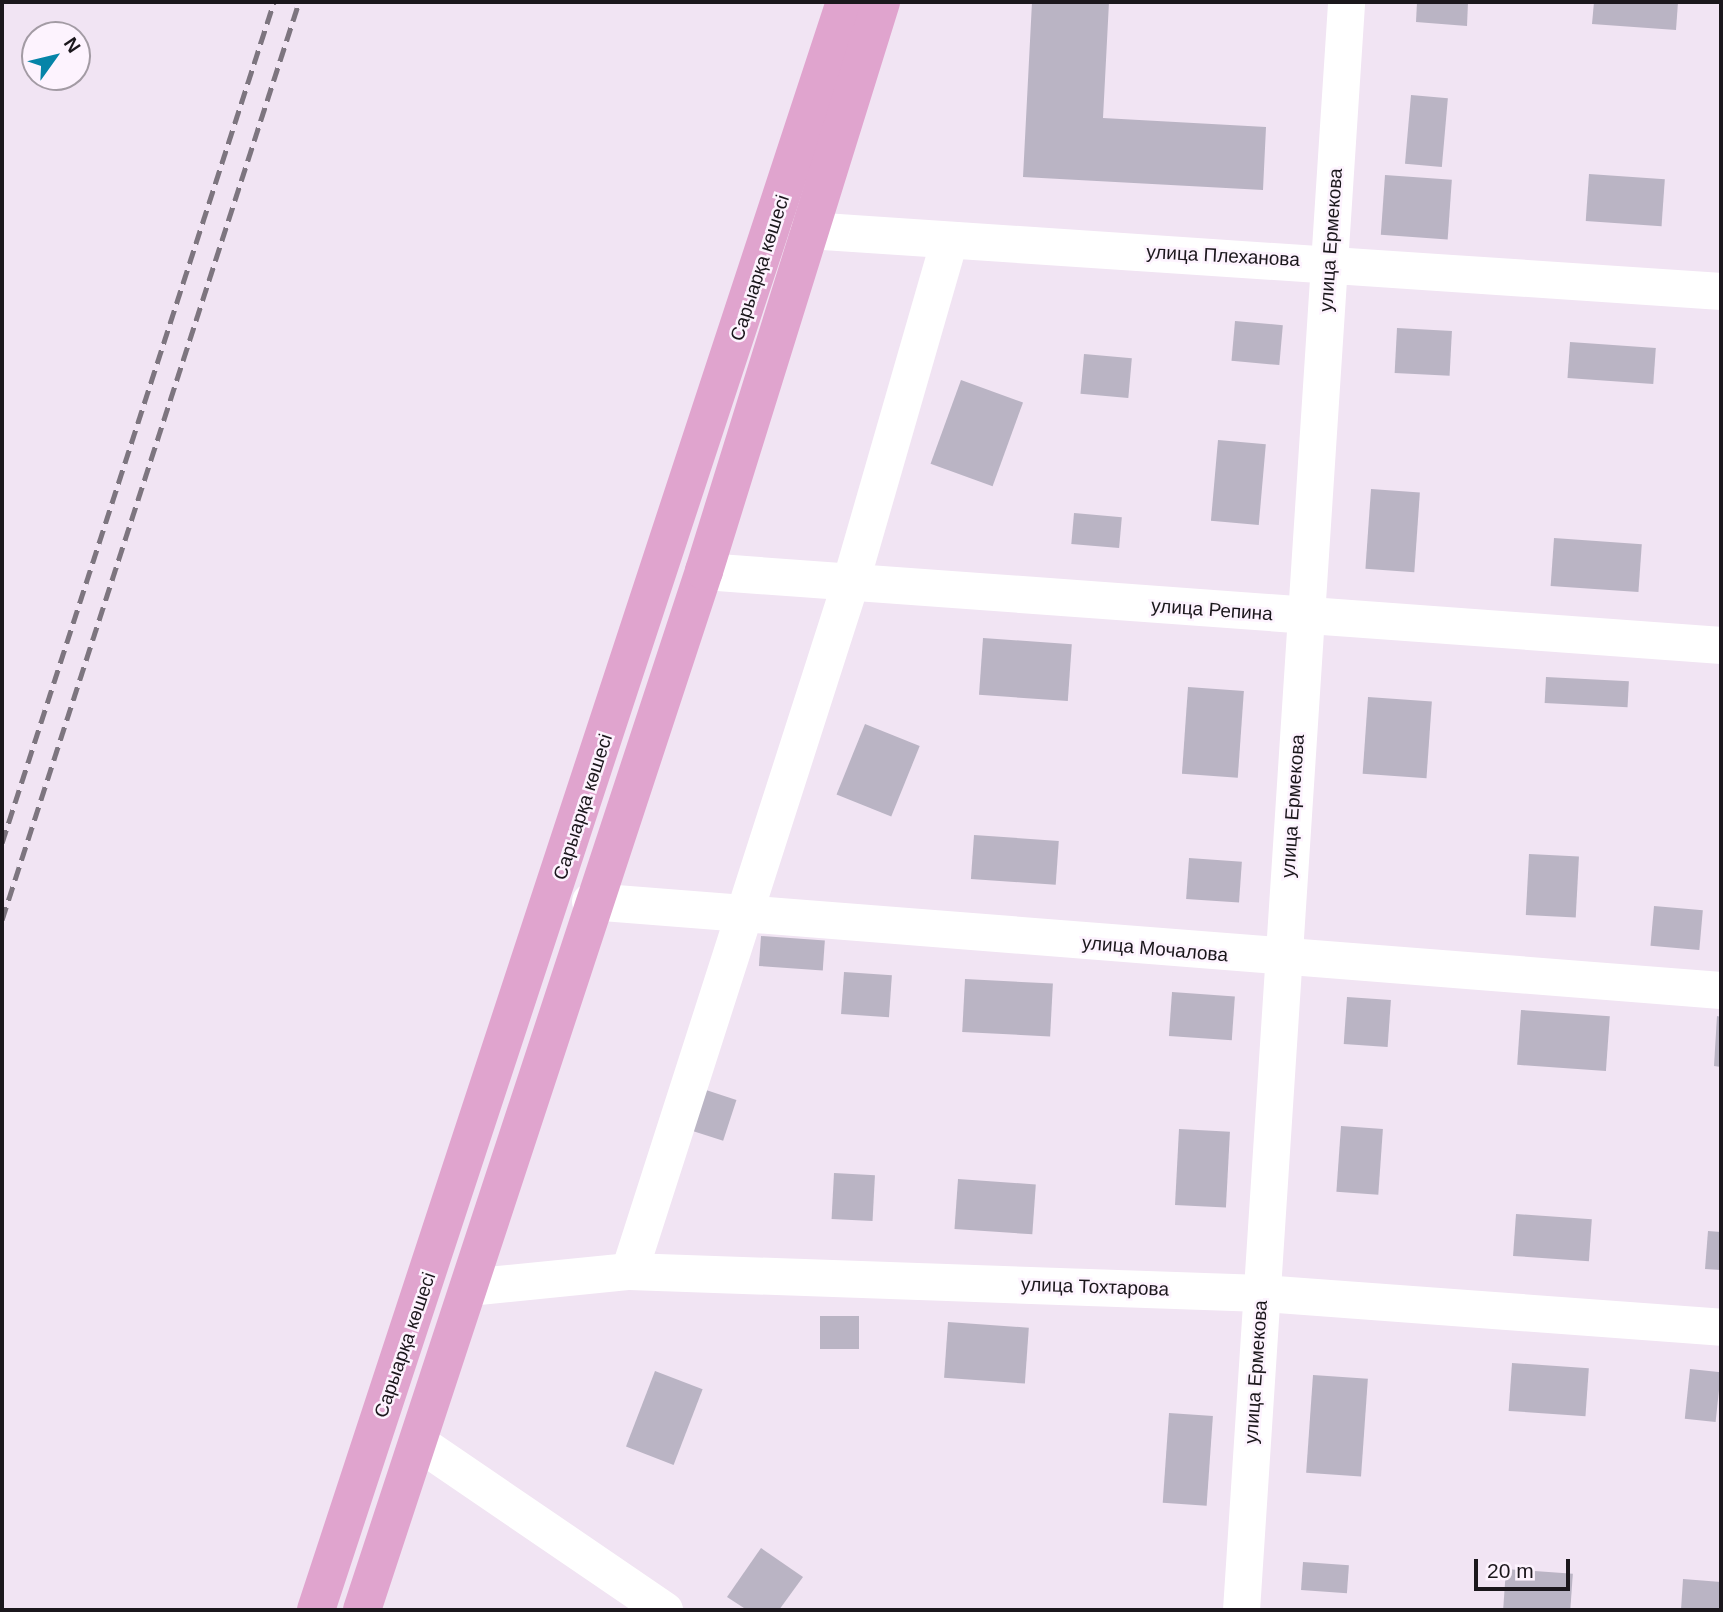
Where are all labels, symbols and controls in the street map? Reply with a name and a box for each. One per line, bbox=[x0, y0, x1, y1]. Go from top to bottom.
north arrow bbox=[21, 21, 91, 91]
text: N bbox=[60, 34, 85, 57]
street label: улица Ермекова bbox=[1315, 167, 1347, 313]
street label: Сарыарқа көшесі bbox=[726, 192, 794, 344]
street label: улица Плеханова bbox=[1146, 241, 1300, 271]
street label: улица Репина bbox=[1150, 594, 1274, 626]
street label: Сарыарқа көшесі bbox=[549, 731, 617, 883]
street label: улица Ермекова bbox=[1277, 733, 1309, 879]
street label: улица Мочалова bbox=[1081, 931, 1229, 967]
street label: Сарыарқа көшесі bbox=[369, 1269, 441, 1421]
street label: улица Тохтарова bbox=[1021, 1273, 1169, 1301]
street label: улица Ермекова bbox=[1240, 1299, 1272, 1445]
scale bar bbox=[1478, 1546, 1574, 1590]
text: 20 m bbox=[1487, 1559, 1534, 1582]

